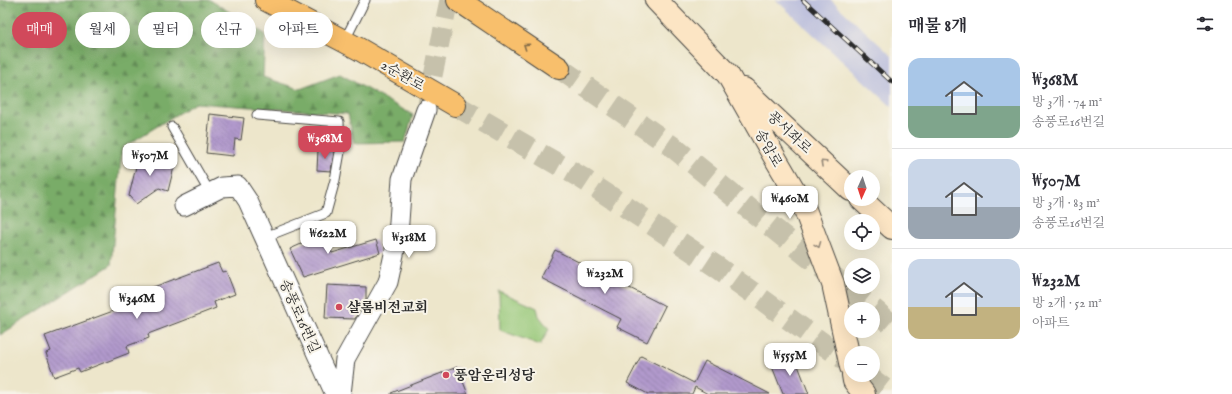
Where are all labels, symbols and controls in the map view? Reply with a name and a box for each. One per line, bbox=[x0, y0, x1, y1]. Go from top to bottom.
chip: 매매 bbox=[12, 12, 67, 48]
chip: 월세 bbox=[75, 12, 130, 48]
chip: 필터 bbox=[138, 12, 193, 48]
chip: 신규 bbox=[201, 12, 256, 48]
chip: 아파트 bbox=[264, 12, 333, 48]
icon: filters bbox=[1194, 13, 1216, 35]
text: 매물 8개 bbox=[908, 16, 968, 37]
one-way arrow bbox=[523, 43, 530, 51]
street label: 2순환로 bbox=[378, 56, 428, 96]
text: ₩368M bbox=[1032, 70, 1078, 91]
icon: home bbox=[940, 74, 988, 122]
text: 방 3개 · 74 m² bbox=[1032, 94, 1102, 111]
street label: 풍서좌로 bbox=[763, 108, 816, 158]
text: 송풍로16번길 bbox=[1032, 114, 1105, 131]
pin: ₩368M bbox=[297, 126, 353, 160]
street label: 송암로 bbox=[750, 126, 786, 171]
text: ₩368M bbox=[307, 130, 343, 147]
pin: ₩507M bbox=[122, 143, 178, 177]
text: ₩507M bbox=[131, 147, 169, 164]
one-way arrow bbox=[820, 161, 827, 168]
north arrow bbox=[844, 170, 880, 206]
map controls bbox=[844, 170, 880, 382]
text: ₩507M bbox=[1032, 171, 1080, 192]
icon: home bbox=[940, 175, 988, 223]
pin: ₩460M bbox=[762, 186, 818, 220]
text: ₩460M bbox=[771, 190, 809, 207]
text: 방 3개 · 83 m² bbox=[1032, 195, 1100, 212]
button: locate bbox=[844, 214, 880, 250]
text: 송풍로16번길 bbox=[1032, 215, 1105, 232]
pin: ₩622M bbox=[300, 221, 356, 255]
text: ₩622M bbox=[309, 225, 347, 242]
pin: ₩318M bbox=[381, 225, 437, 259]
text: ₩318M bbox=[392, 229, 426, 246]
one-way arrow bbox=[814, 242, 822, 249]
button: layers bbox=[844, 258, 880, 294]
pin: ₩232M bbox=[577, 261, 633, 295]
text: ₩232M bbox=[587, 265, 623, 282]
text: ₩232M bbox=[1032, 271, 1080, 292]
icon: home bbox=[940, 275, 988, 323]
street label: 송풍로16번길 bbox=[275, 277, 323, 356]
pin: ₩346M bbox=[109, 286, 165, 320]
text: ₩346M bbox=[119, 290, 155, 307]
text: 방 2개 · 52 m² bbox=[1032, 295, 1102, 312]
place label: 샬롬비전교회 bbox=[347, 299, 428, 317]
marker: 샬롬비전교회 bbox=[334, 302, 344, 312]
button: + bbox=[844, 302, 880, 338]
text: 아파트 bbox=[1032, 315, 1070, 332]
pin: ₩555M bbox=[762, 343, 818, 377]
button: − bbox=[844, 346, 880, 382]
text: ₩555M bbox=[773, 347, 807, 364]
place label: 풍암운리성당 bbox=[454, 367, 536, 385]
marker: 풍암운리성당 bbox=[441, 370, 451, 380]

